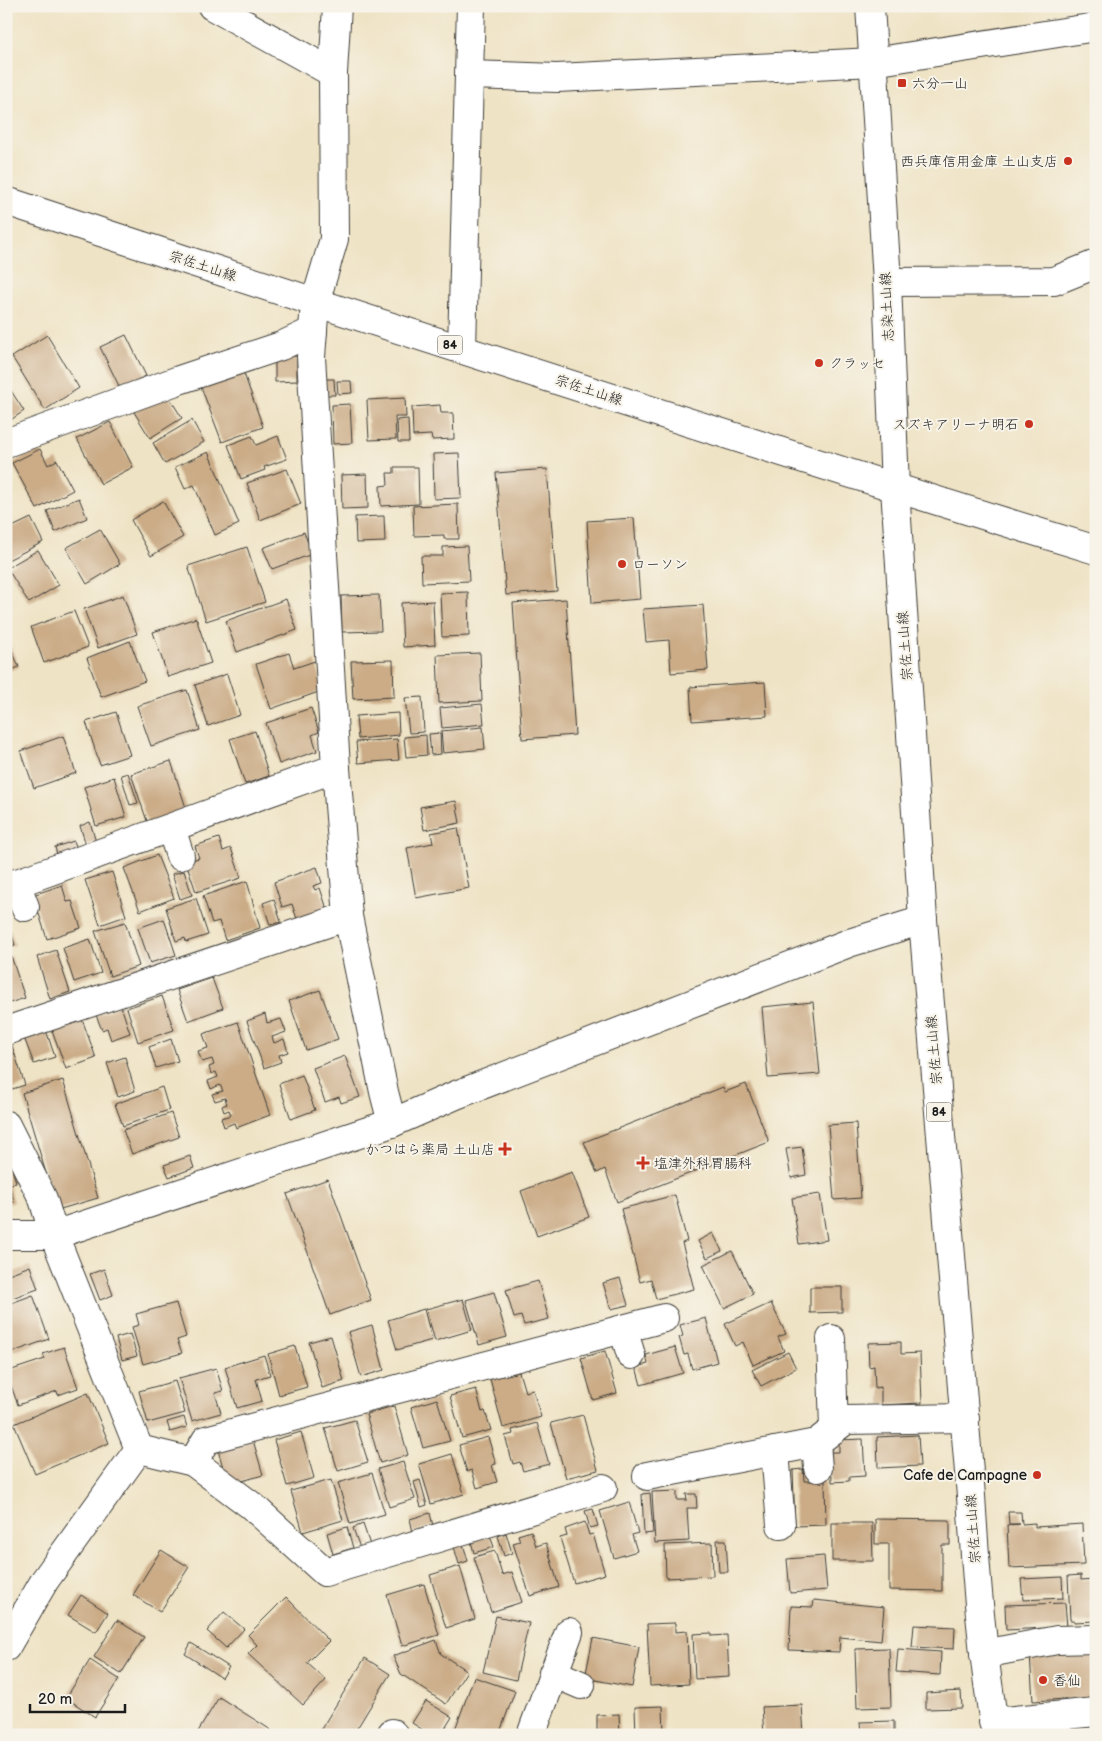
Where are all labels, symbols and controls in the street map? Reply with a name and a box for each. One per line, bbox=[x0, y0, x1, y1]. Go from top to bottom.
place label: 六分一山 bbox=[912, 75, 968, 92]
marker: 六分一山 bbox=[896, 77, 908, 89]
place label: 西兵庫信用金庫 土山支店 bbox=[900, 153, 1058, 170]
marker: 西兵庫信用金庫 土山支店 bbox=[1062, 155, 1074, 167]
street label: 宗佐土山線 bbox=[167, 247, 239, 285]
street label: 志染土山線 bbox=[877, 272, 897, 342]
road number: 84 bbox=[438, 336, 462, 354]
place label: クラッセ bbox=[829, 355, 885, 372]
marker: クラッセ bbox=[813, 357, 825, 369]
street label: 宗佐土山線 bbox=[553, 371, 625, 409]
place label: スズキアリーナ明石 bbox=[892, 416, 1019, 433]
marker: スズキアリーナ明石 bbox=[1023, 418, 1035, 430]
place label: ローソン bbox=[632, 556, 688, 573]
marker: ローソン bbox=[616, 558, 628, 570]
street label: 宗佐土山線 bbox=[894, 610, 916, 682]
street label: 宗佐土山線 bbox=[922, 1014, 946, 1086]
road number: 84 bbox=[926, 1102, 952, 1122]
place label: かつはら薬局 土山店 bbox=[365, 1141, 495, 1158]
marker: かつはら薬局 土山店 bbox=[499, 1143, 511, 1155]
place label: 塩津外科胃腸科 bbox=[654, 1155, 752, 1172]
marker: 塩津外科胃腸科 bbox=[636, 1156, 650, 1170]
place label: Cafe de Campagne bbox=[903, 1467, 1027, 1484]
marker: Cafe de Campagne bbox=[1031, 1469, 1043, 1481]
street label: 宗佐土山線 bbox=[962, 1493, 984, 1565]
place label: 香仙 bbox=[1053, 1672, 1081, 1689]
marker: 香仙 bbox=[1037, 1674, 1049, 1686]
scale bar bbox=[30, 1681, 125, 1713]
text: 20 m bbox=[38, 1690, 72, 1709]

